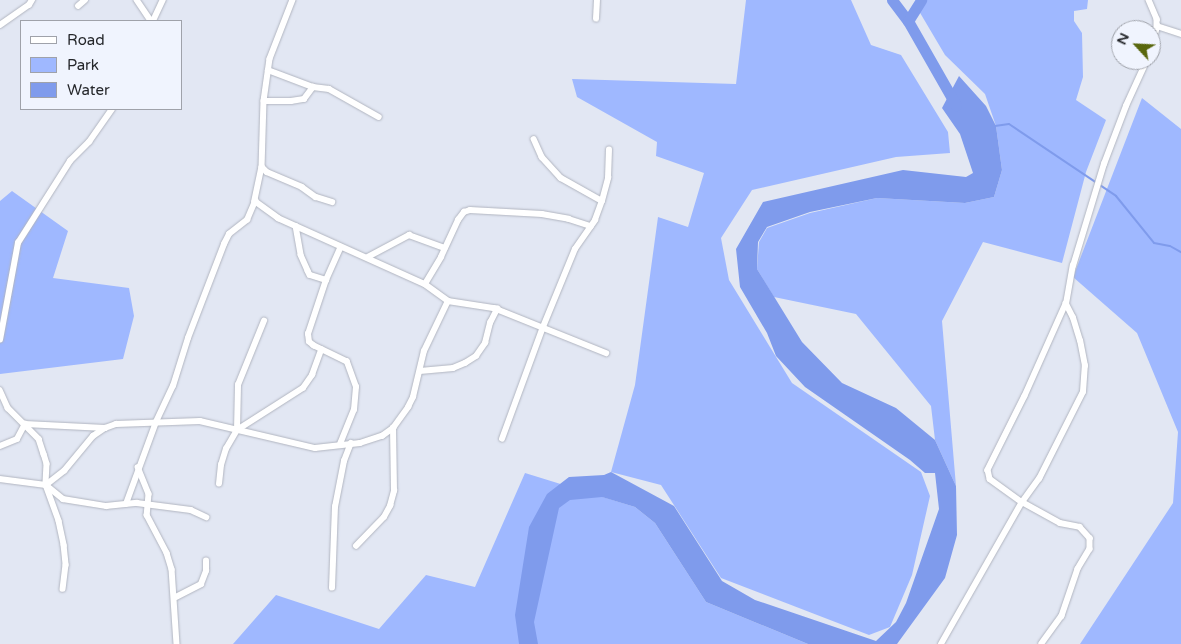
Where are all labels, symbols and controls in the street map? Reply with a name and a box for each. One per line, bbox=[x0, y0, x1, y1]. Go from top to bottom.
legend bbox=[20, 20, 182, 110]
north arrow bbox=[1111, 20, 1161, 70]
text: N bbox=[1113, 30, 1133, 48]
text: Road bbox=[67, 31, 105, 49]
text: Park bbox=[67, 56, 99, 74]
text: Water bbox=[67, 81, 110, 99]

